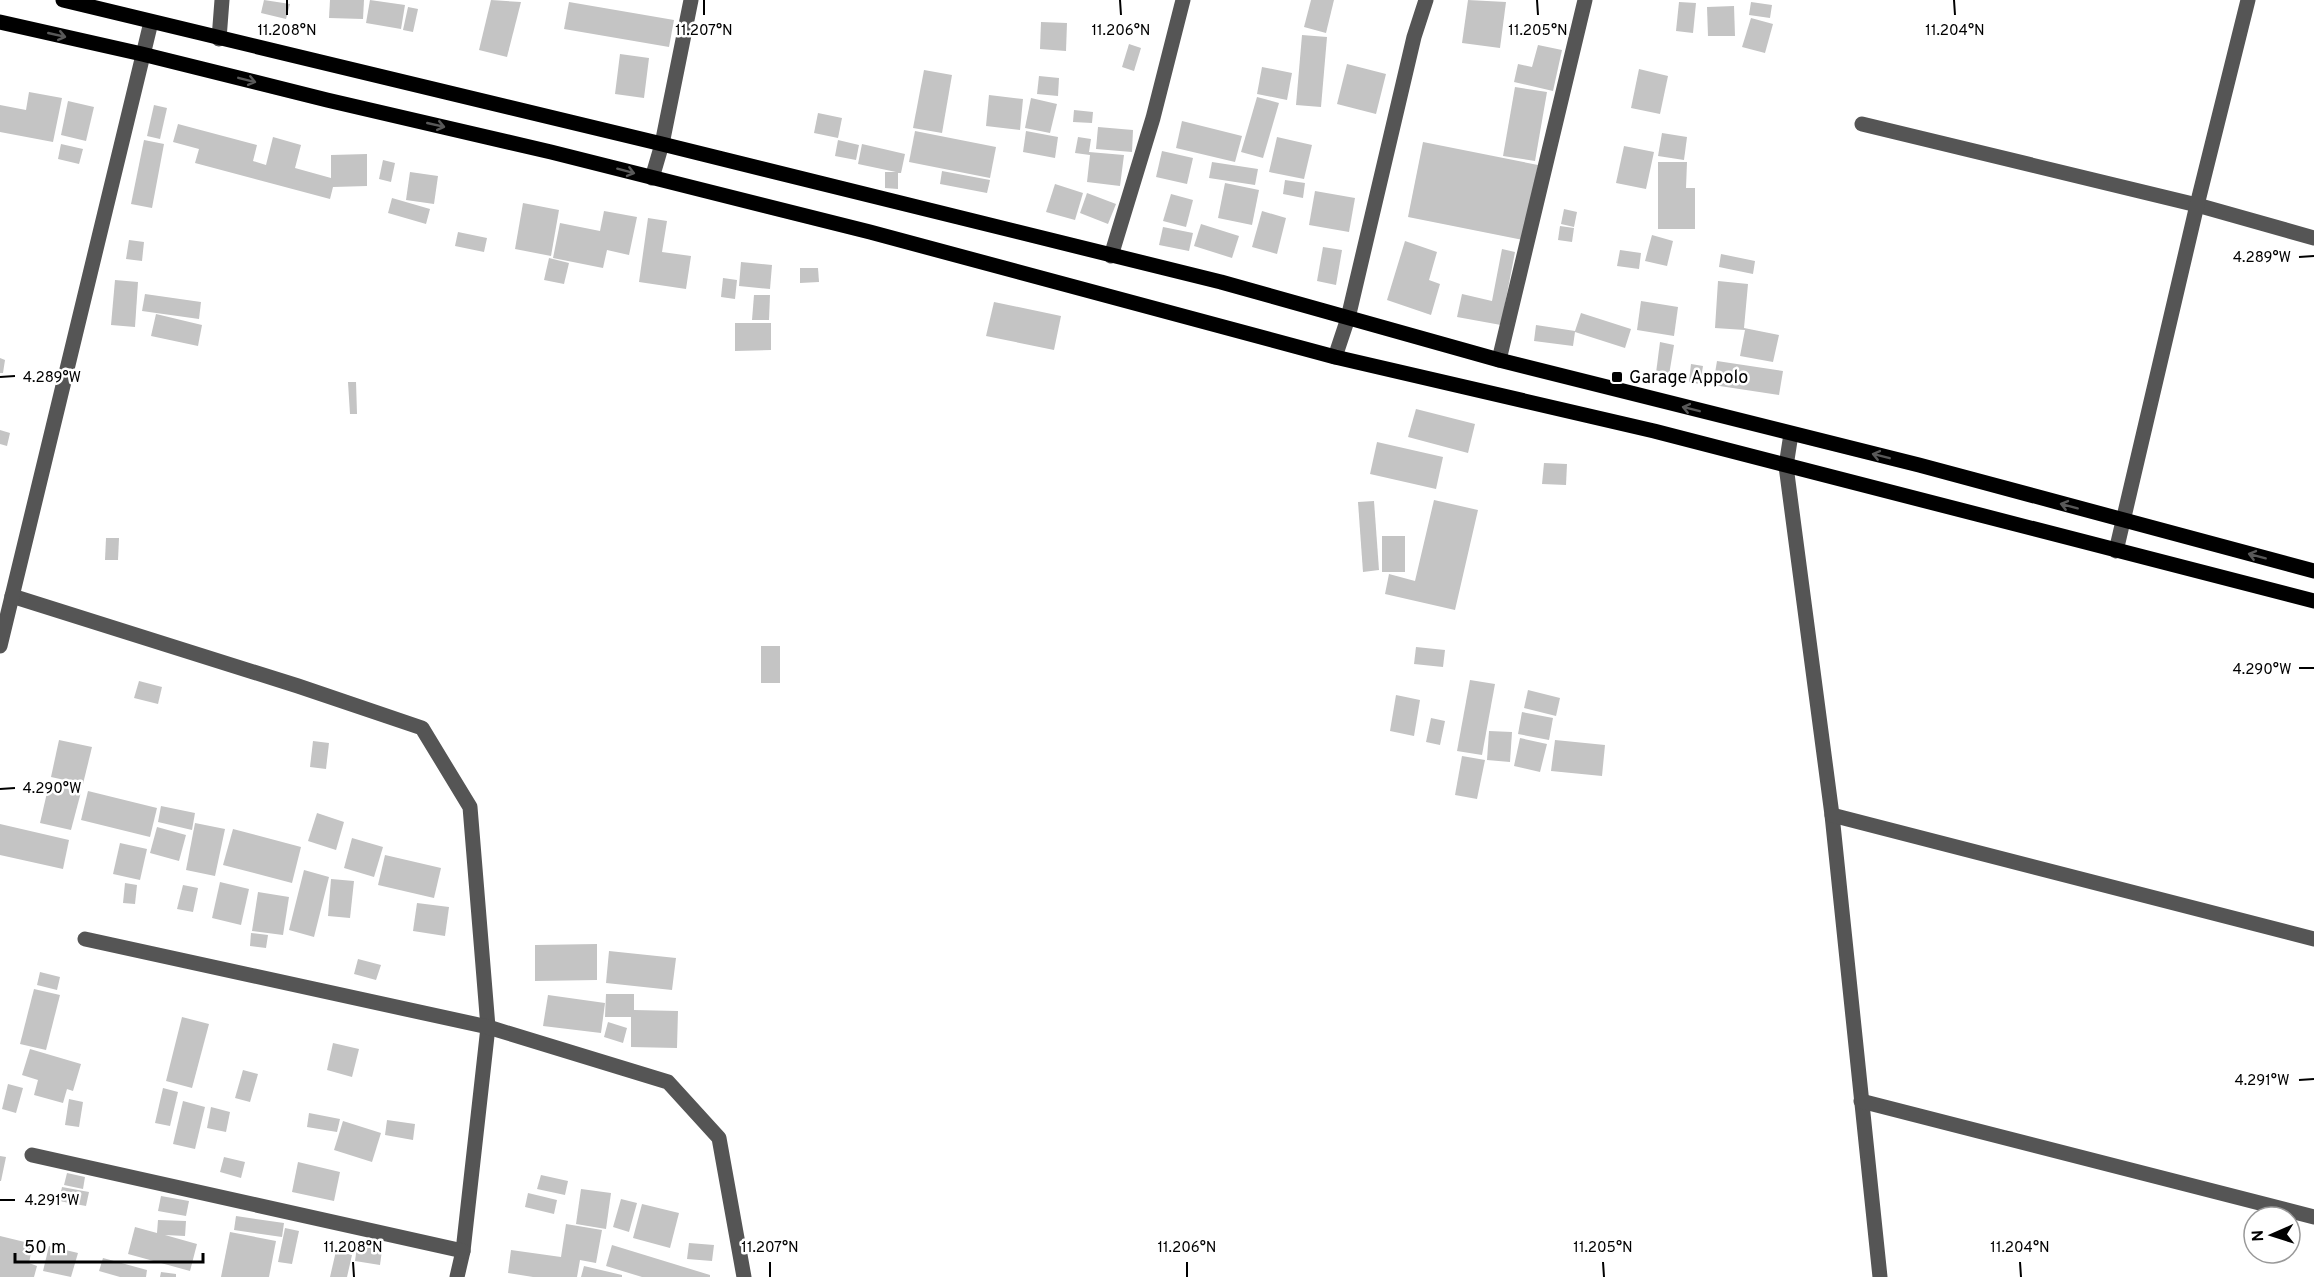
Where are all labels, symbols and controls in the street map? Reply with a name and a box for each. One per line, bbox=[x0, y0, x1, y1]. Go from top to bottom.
text: 11.208°N bbox=[257, 22, 317, 41]
text: 11.207°N bbox=[675, 22, 733, 41]
text: 11.206°N bbox=[1092, 22, 1151, 41]
text: 11.205°N bbox=[1508, 22, 1568, 41]
text: 11.204°N bbox=[1925, 22, 1985, 41]
one-way arrow bbox=[47, 30, 66, 41]
one-way arrow bbox=[237, 75, 256, 87]
one-way arrow bbox=[427, 120, 446, 132]
one-way arrow bbox=[616, 166, 635, 178]
text: 4.289°W bbox=[2233, 249, 2291, 268]
place label: Garage Appolo bbox=[1629, 367, 1748, 390]
text: 4.289°W bbox=[23, 369, 81, 388]
marker: Garage Appolo bbox=[1610, 370, 1624, 384]
one-way arrow bbox=[1682, 402, 1701, 414]
one-way arrow bbox=[1871, 449, 1890, 461]
one-way arrow bbox=[2060, 500, 2079, 511]
one-way arrow bbox=[2248, 550, 2267, 562]
text: 4.290°W bbox=[2232, 661, 2292, 680]
text: 4.290°W bbox=[22, 780, 82, 799]
text: 4.291°W bbox=[2234, 1072, 2290, 1091]
text: 4.291°W bbox=[24, 1192, 80, 1211]
north arrow bbox=[2242, 1205, 2302, 1265]
scale bar bbox=[15, 1226, 202, 1264]
text: N bbox=[2249, 1229, 2269, 1242]
text: 50 m bbox=[24, 1237, 66, 1260]
text: 11.208°N bbox=[323, 1239, 383, 1258]
text: 11.207°N bbox=[741, 1239, 799, 1258]
text: 11.206°N bbox=[1158, 1239, 1217, 1258]
text: 11.205°N bbox=[1573, 1239, 1633, 1258]
text: 11.204°N bbox=[1990, 1239, 2050, 1258]

